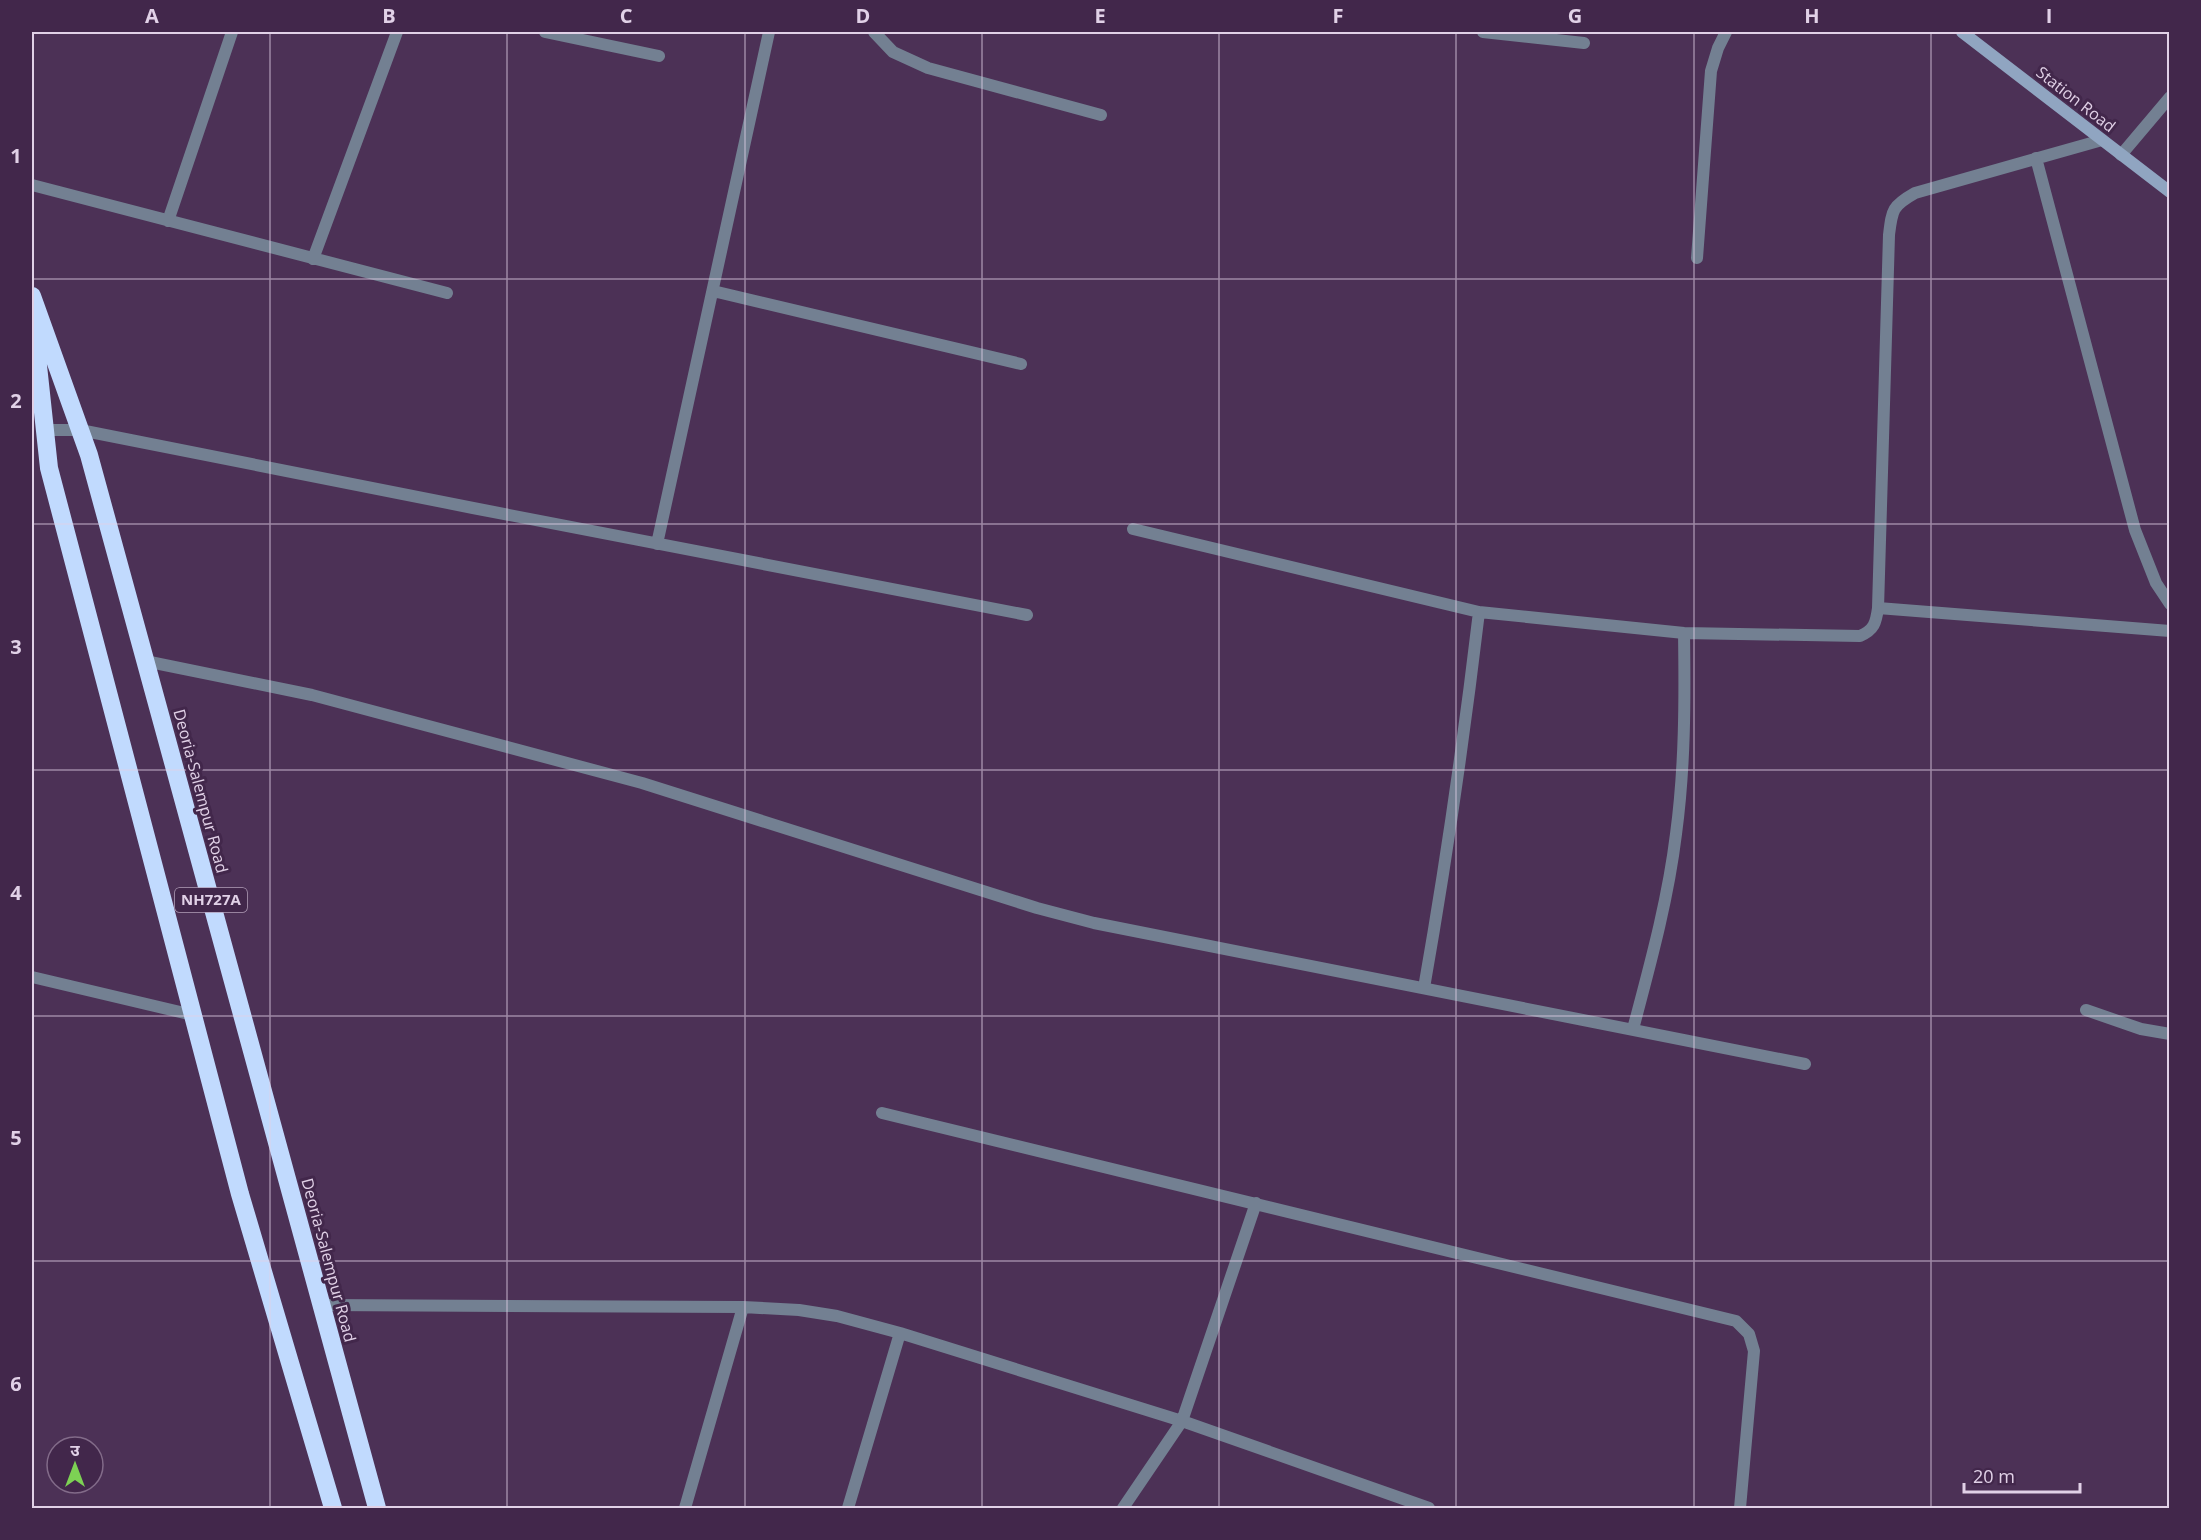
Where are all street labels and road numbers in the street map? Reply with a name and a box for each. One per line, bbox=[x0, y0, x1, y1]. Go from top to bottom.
street label: Station Road bbox=[2032, 61, 2120, 137]
street label: Deoria-Salempur Road bbox=[169, 707, 233, 875]
road number: NH727A bbox=[175, 888, 247, 912]
street label: Deoria-Salempur Road bbox=[297, 1176, 361, 1344]

